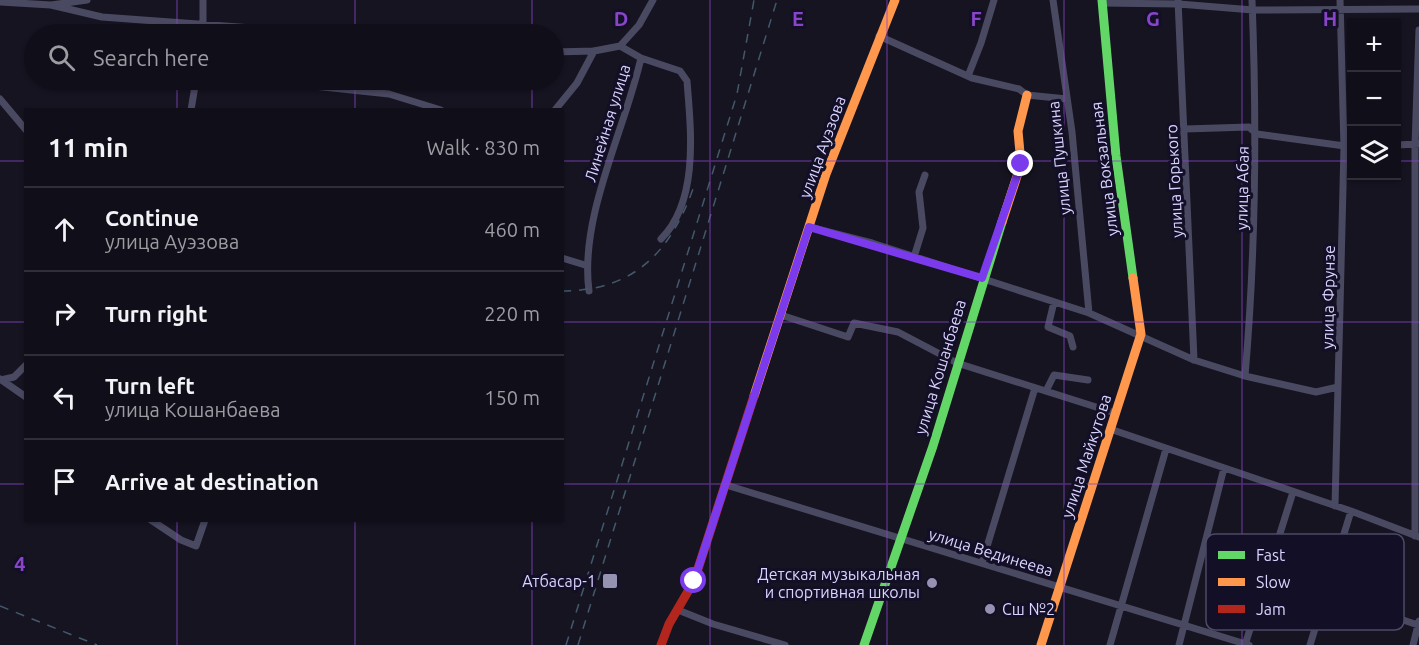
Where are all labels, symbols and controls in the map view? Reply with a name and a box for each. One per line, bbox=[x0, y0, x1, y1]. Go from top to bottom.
text: D bbox=[614, 7, 628, 30]
text: E bbox=[792, 7, 804, 30]
text: F bbox=[970, 7, 982, 30]
text: G bbox=[1146, 7, 1160, 30]
text: H bbox=[1323, 7, 1337, 30]
map controls bbox=[1347, 18, 1401, 180]
button: + bbox=[1347, 18, 1401, 72]
search box bbox=[24, 24, 564, 90]
icon: search bbox=[45, 41, 78, 74]
text: Search here bbox=[93, 45, 209, 70]
street label: Линейная улица bbox=[581, 62, 633, 184]
button: − bbox=[1347, 72, 1401, 126]
street label: улица Ауэзова bbox=[795, 93, 849, 201]
street label: улица Пушкина bbox=[1044, 100, 1074, 216]
street label: улица Вокзальная bbox=[1087, 101, 1121, 237]
street label: улица Горького bbox=[1162, 124, 1186, 238]
button: layers bbox=[1347, 126, 1401, 180]
text: 11 min bbox=[48, 133, 128, 162]
text: Walk · 830 m bbox=[427, 136, 540, 159]
street label: улица Абая bbox=[1232, 146, 1252, 230]
route end bbox=[1007, 150, 1033, 176]
text: Continue bbox=[105, 205, 199, 230]
icon: ahead bbox=[48, 213, 81, 246]
text: 460 m bbox=[484, 218, 540, 241]
text: улица Ауэзова bbox=[105, 230, 239, 253]
street label: улица Фрунзе bbox=[1318, 245, 1338, 349]
icon: right bbox=[48, 297, 81, 330]
street label: улица Кошанбаева bbox=[911, 297, 969, 437]
text: Turn right bbox=[105, 301, 207, 326]
text: 220 m bbox=[484, 302, 540, 325]
text: Turn left bbox=[105, 373, 195, 398]
icon: left bbox=[48, 381, 81, 414]
text: 150 m bbox=[484, 386, 540, 409]
street label: улица Майкутова bbox=[1058, 392, 1114, 520]
text: улица Кошанбаева bbox=[105, 398, 280, 421]
icon: arrive bbox=[48, 465, 81, 498]
text: Arrive at destination bbox=[105, 469, 319, 494]
street label: улица Вединеева bbox=[927, 524, 1055, 580]
legend bbox=[1206, 534, 1404, 630]
text: Fast bbox=[1256, 546, 1286, 564]
text: 4 bbox=[14, 552, 26, 575]
place label: Детская музыкальная и спортивная школы bbox=[758, 565, 920, 601]
route start bbox=[680, 567, 706, 593]
place label: Атбасар-1 bbox=[522, 572, 596, 590]
marker: Атбасар-1 bbox=[601, 572, 619, 590]
text: Slow bbox=[1256, 573, 1291, 591]
marker: Детская музыкальная и спортивная школы bbox=[925, 576, 939, 590]
place label: Сш №2 bbox=[1002, 600, 1055, 618]
text: Jam bbox=[1256, 600, 1286, 618]
marker: Сш №2 bbox=[983, 602, 997, 616]

